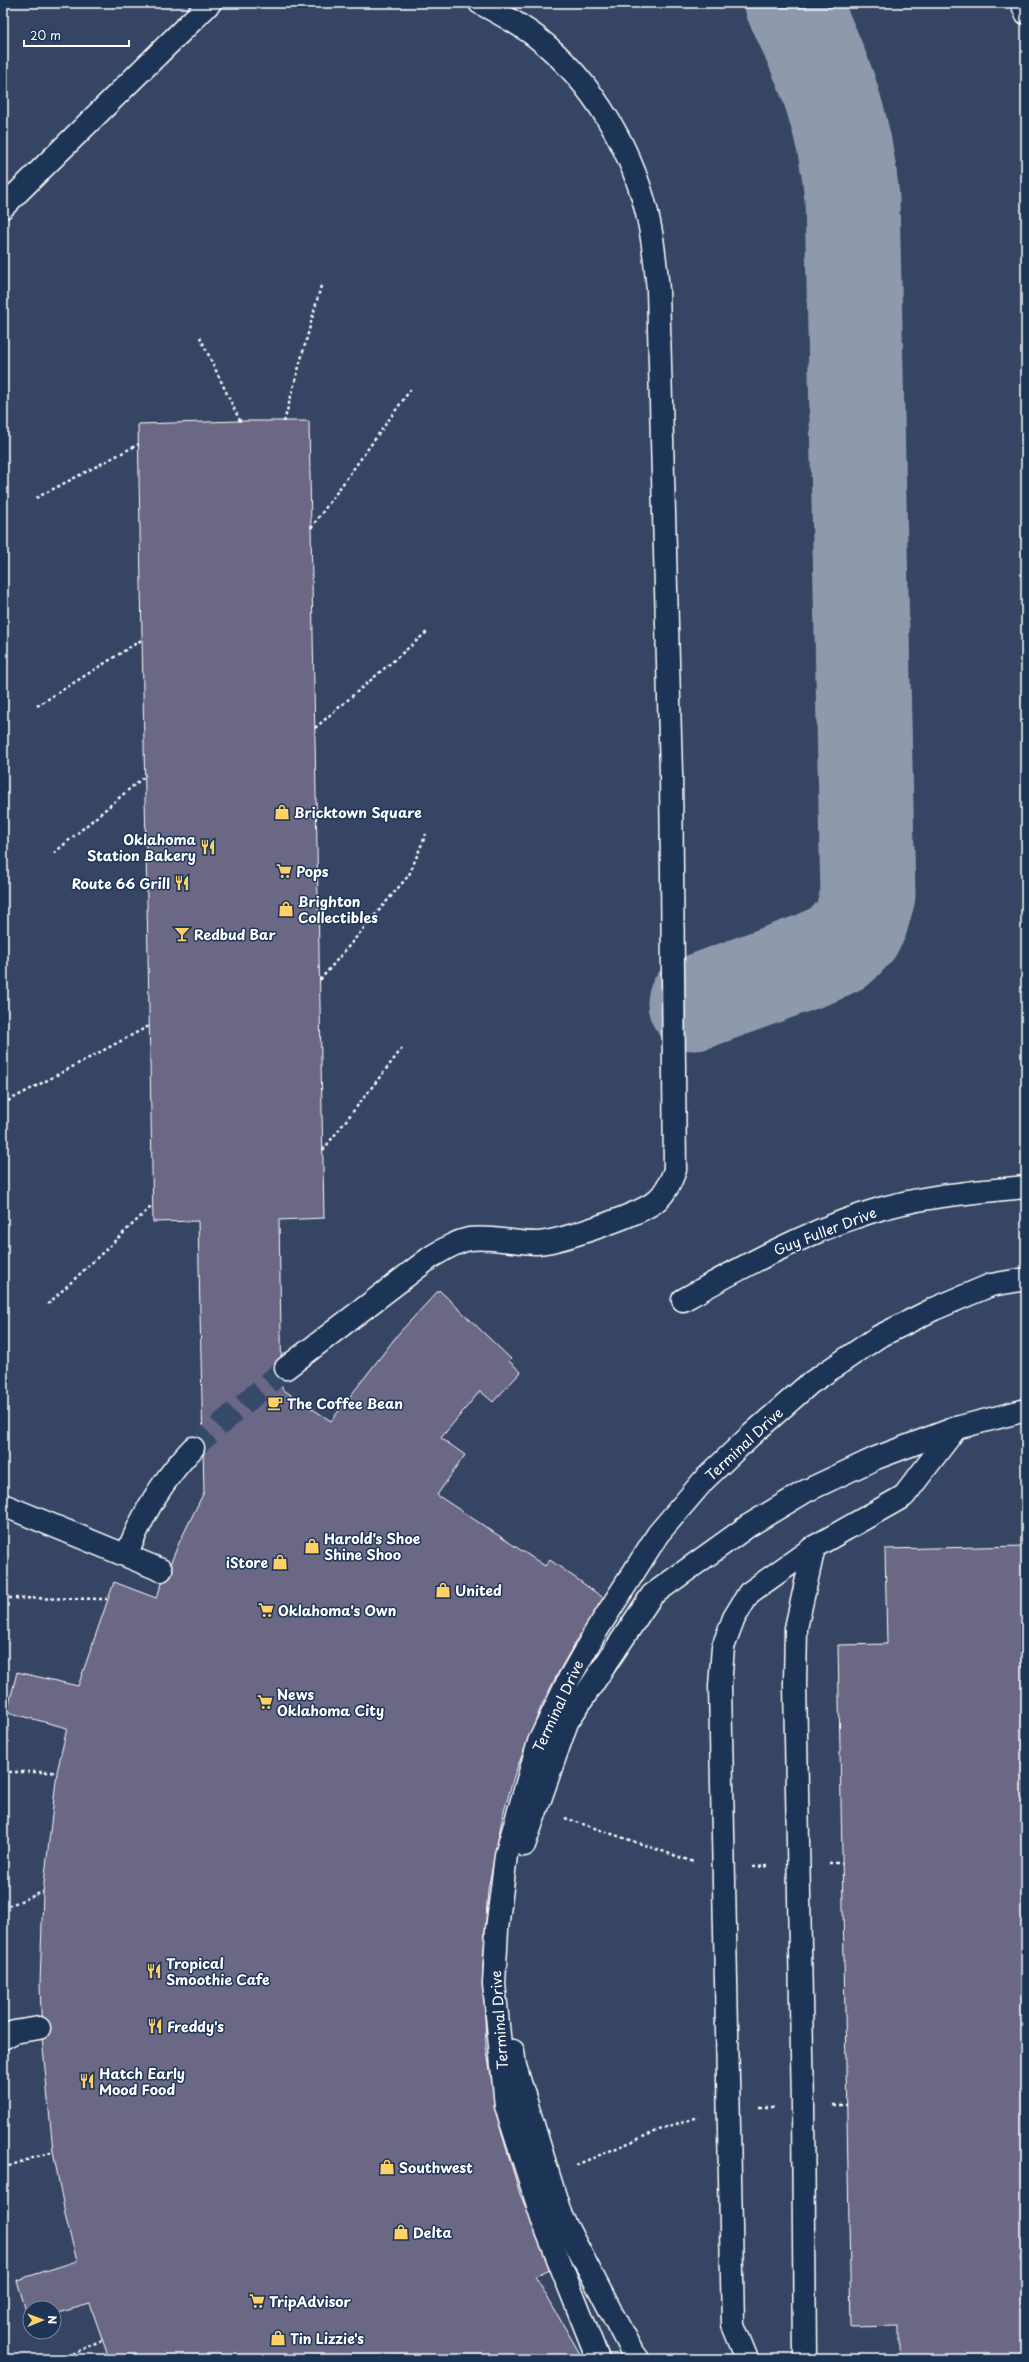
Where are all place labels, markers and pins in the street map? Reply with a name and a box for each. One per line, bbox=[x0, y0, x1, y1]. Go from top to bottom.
place label: Bricktown Square bbox=[294, 802, 422, 823]
shop icon: Bricktown Square bbox=[273, 803, 291, 821]
place label: Oklahoma Station Bakery bbox=[87, 829, 197, 866]
restaurant icon: Oklahoma Station Bakery bbox=[199, 838, 217, 856]
place label: Pops bbox=[296, 861, 329, 882]
supermarket icon: Pops bbox=[275, 862, 293, 880]
place label: Route 66 Grill bbox=[72, 873, 170, 894]
restaurant icon: Route 66 Grill bbox=[173, 874, 191, 892]
place label: Brighton Collectibles bbox=[298, 891, 378, 928]
shop icon: Brighton Collectibles bbox=[277, 900, 295, 918]
place label: Redbud Bar bbox=[194, 924, 276, 945]
bar icon: Redbud Bar bbox=[173, 925, 191, 943]
place label: The Coffee Bean bbox=[287, 1393, 403, 1414]
cafe icon: The Coffee Bean bbox=[266, 1394, 284, 1412]
place label: Harold's Shoe Shine Shoo bbox=[324, 1528, 421, 1565]
shop icon: Harold's Shoe Shine Shoo bbox=[303, 1537, 321, 1555]
place label: iStore bbox=[226, 1552, 268, 1573]
shop icon: iStore bbox=[271, 1553, 289, 1571]
place label: United bbox=[455, 1580, 502, 1601]
shop icon: United bbox=[434, 1581, 452, 1599]
place label: Oklahoma's Own bbox=[278, 1600, 396, 1621]
supermarket icon: Oklahoma's Own bbox=[257, 1601, 275, 1619]
place label: News Oklahoma City bbox=[277, 1684, 384, 1721]
supermarket icon: News Oklahoma City bbox=[256, 1693, 274, 1711]
place label: Tropical Smoothie Cafe bbox=[166, 1953, 270, 1990]
restaurant icon: Tropical Smoothie Cafe bbox=[145, 1962, 163, 1980]
place label: Freddy's bbox=[167, 2016, 224, 2037]
restaurant icon: Freddy's bbox=[146, 2017, 164, 2035]
place label: Hatch Early Mood Food bbox=[99, 2063, 185, 2100]
restaurant icon: Hatch Early Mood Food bbox=[78, 2072, 96, 2090]
place label: Southwest bbox=[399, 2157, 473, 2178]
shop icon: Southwest bbox=[378, 2158, 396, 2176]
place label: Delta bbox=[413, 2222, 452, 2243]
shop icon: Delta bbox=[392, 2223, 410, 2241]
place label: TripAdvisor bbox=[269, 2291, 352, 2312]
supermarket icon: TripAdvisor bbox=[248, 2292, 266, 2310]
place label: Tin Lizzie's bbox=[290, 2328, 364, 2349]
shop icon: Tin Lizzie's bbox=[269, 2329, 287, 2347]

